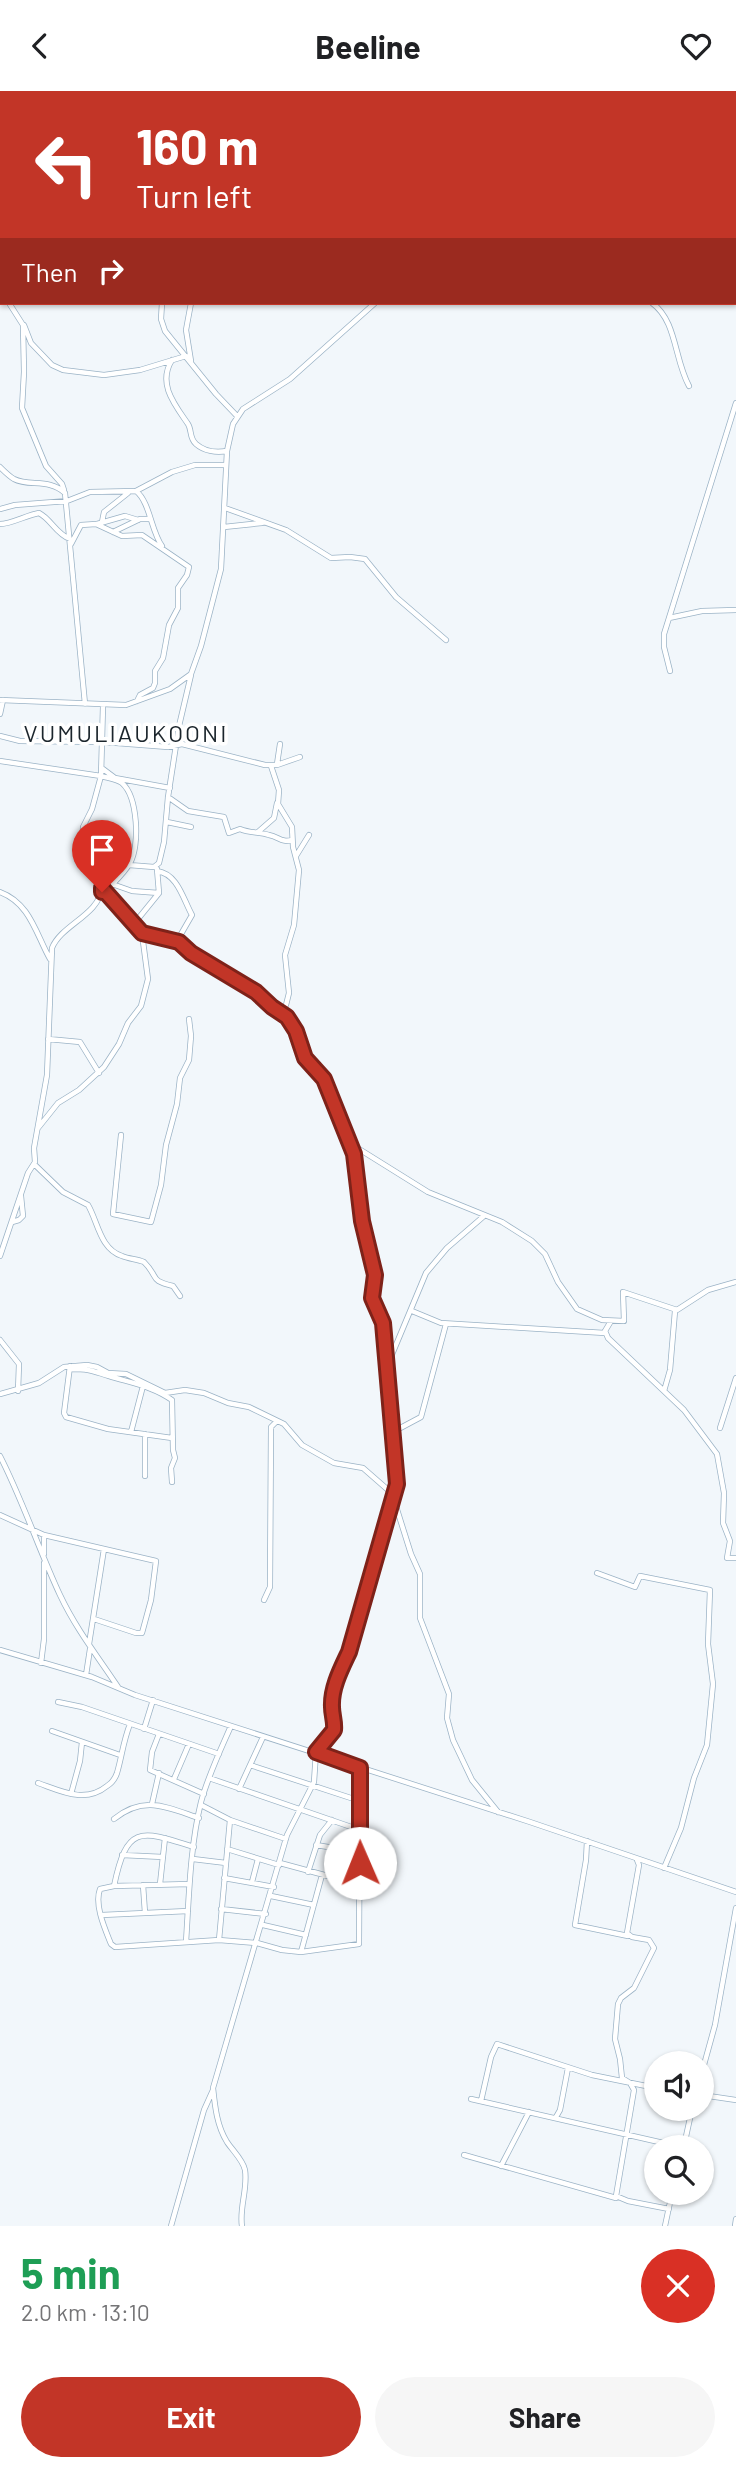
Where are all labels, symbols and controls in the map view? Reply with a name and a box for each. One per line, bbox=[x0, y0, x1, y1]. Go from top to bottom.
icon: back bbox=[21, 27, 59, 65]
text: Beeline bbox=[315, 27, 421, 65]
icon: heart bbox=[677, 27, 715, 65]
text: 160 m bbox=[136, 116, 258, 175]
icon: left bbox=[21, 119, 112, 210]
text: Turn left bbox=[136, 176, 253, 214]
icon: right bbox=[92, 252, 130, 290]
text: Then bbox=[21, 256, 78, 287]
district label: VUMULIAUKOONI bbox=[24, 718, 228, 747]
pin bbox=[72, 820, 132, 892]
icon: arrive bbox=[83, 831, 121, 869]
position arrow bbox=[323, 1826, 397, 1900]
map controls bbox=[644, 2051, 714, 2205]
button: sound bbox=[644, 2051, 714, 2121]
button: search bbox=[644, 2135, 714, 2205]
text: 5 min bbox=[21, 2247, 121, 2297]
button: close bbox=[641, 2249, 715, 2323]
text: 2.0 km · 13:10 bbox=[21, 2298, 150, 2326]
button: Exit bbox=[21, 2377, 361, 2457]
button: Share bbox=[375, 2377, 715, 2457]

